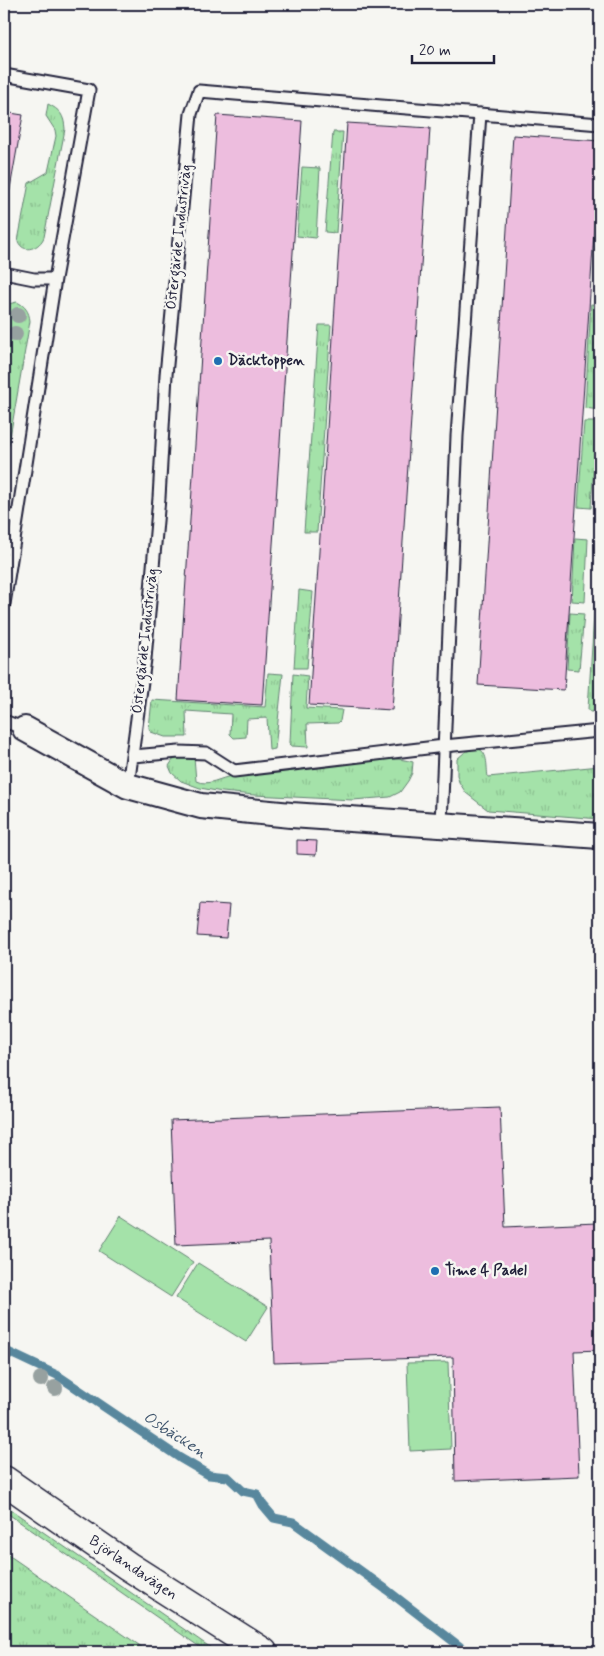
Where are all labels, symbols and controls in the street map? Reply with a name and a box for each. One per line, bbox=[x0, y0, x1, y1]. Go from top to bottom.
scale bar bbox=[412, 32, 494, 64]
text: 20 m bbox=[419, 41, 451, 61]
street label: Östergärde Industriväg bbox=[161, 163, 198, 311]
place label: Däcktoppen bbox=[228, 351, 305, 371]
marker: Däcktoppen bbox=[212, 355, 224, 367]
street label: Östergärde Industriväg bbox=[127, 567, 164, 715]
place label: Time 4 Padel bbox=[445, 1261, 527, 1281]
marker: Time 4 Padel bbox=[429, 1265, 441, 1277]
water label: Osbäcken bbox=[139, 1407, 211, 1464]
street label: Björlandavägen bbox=[85, 1531, 181, 1605]

